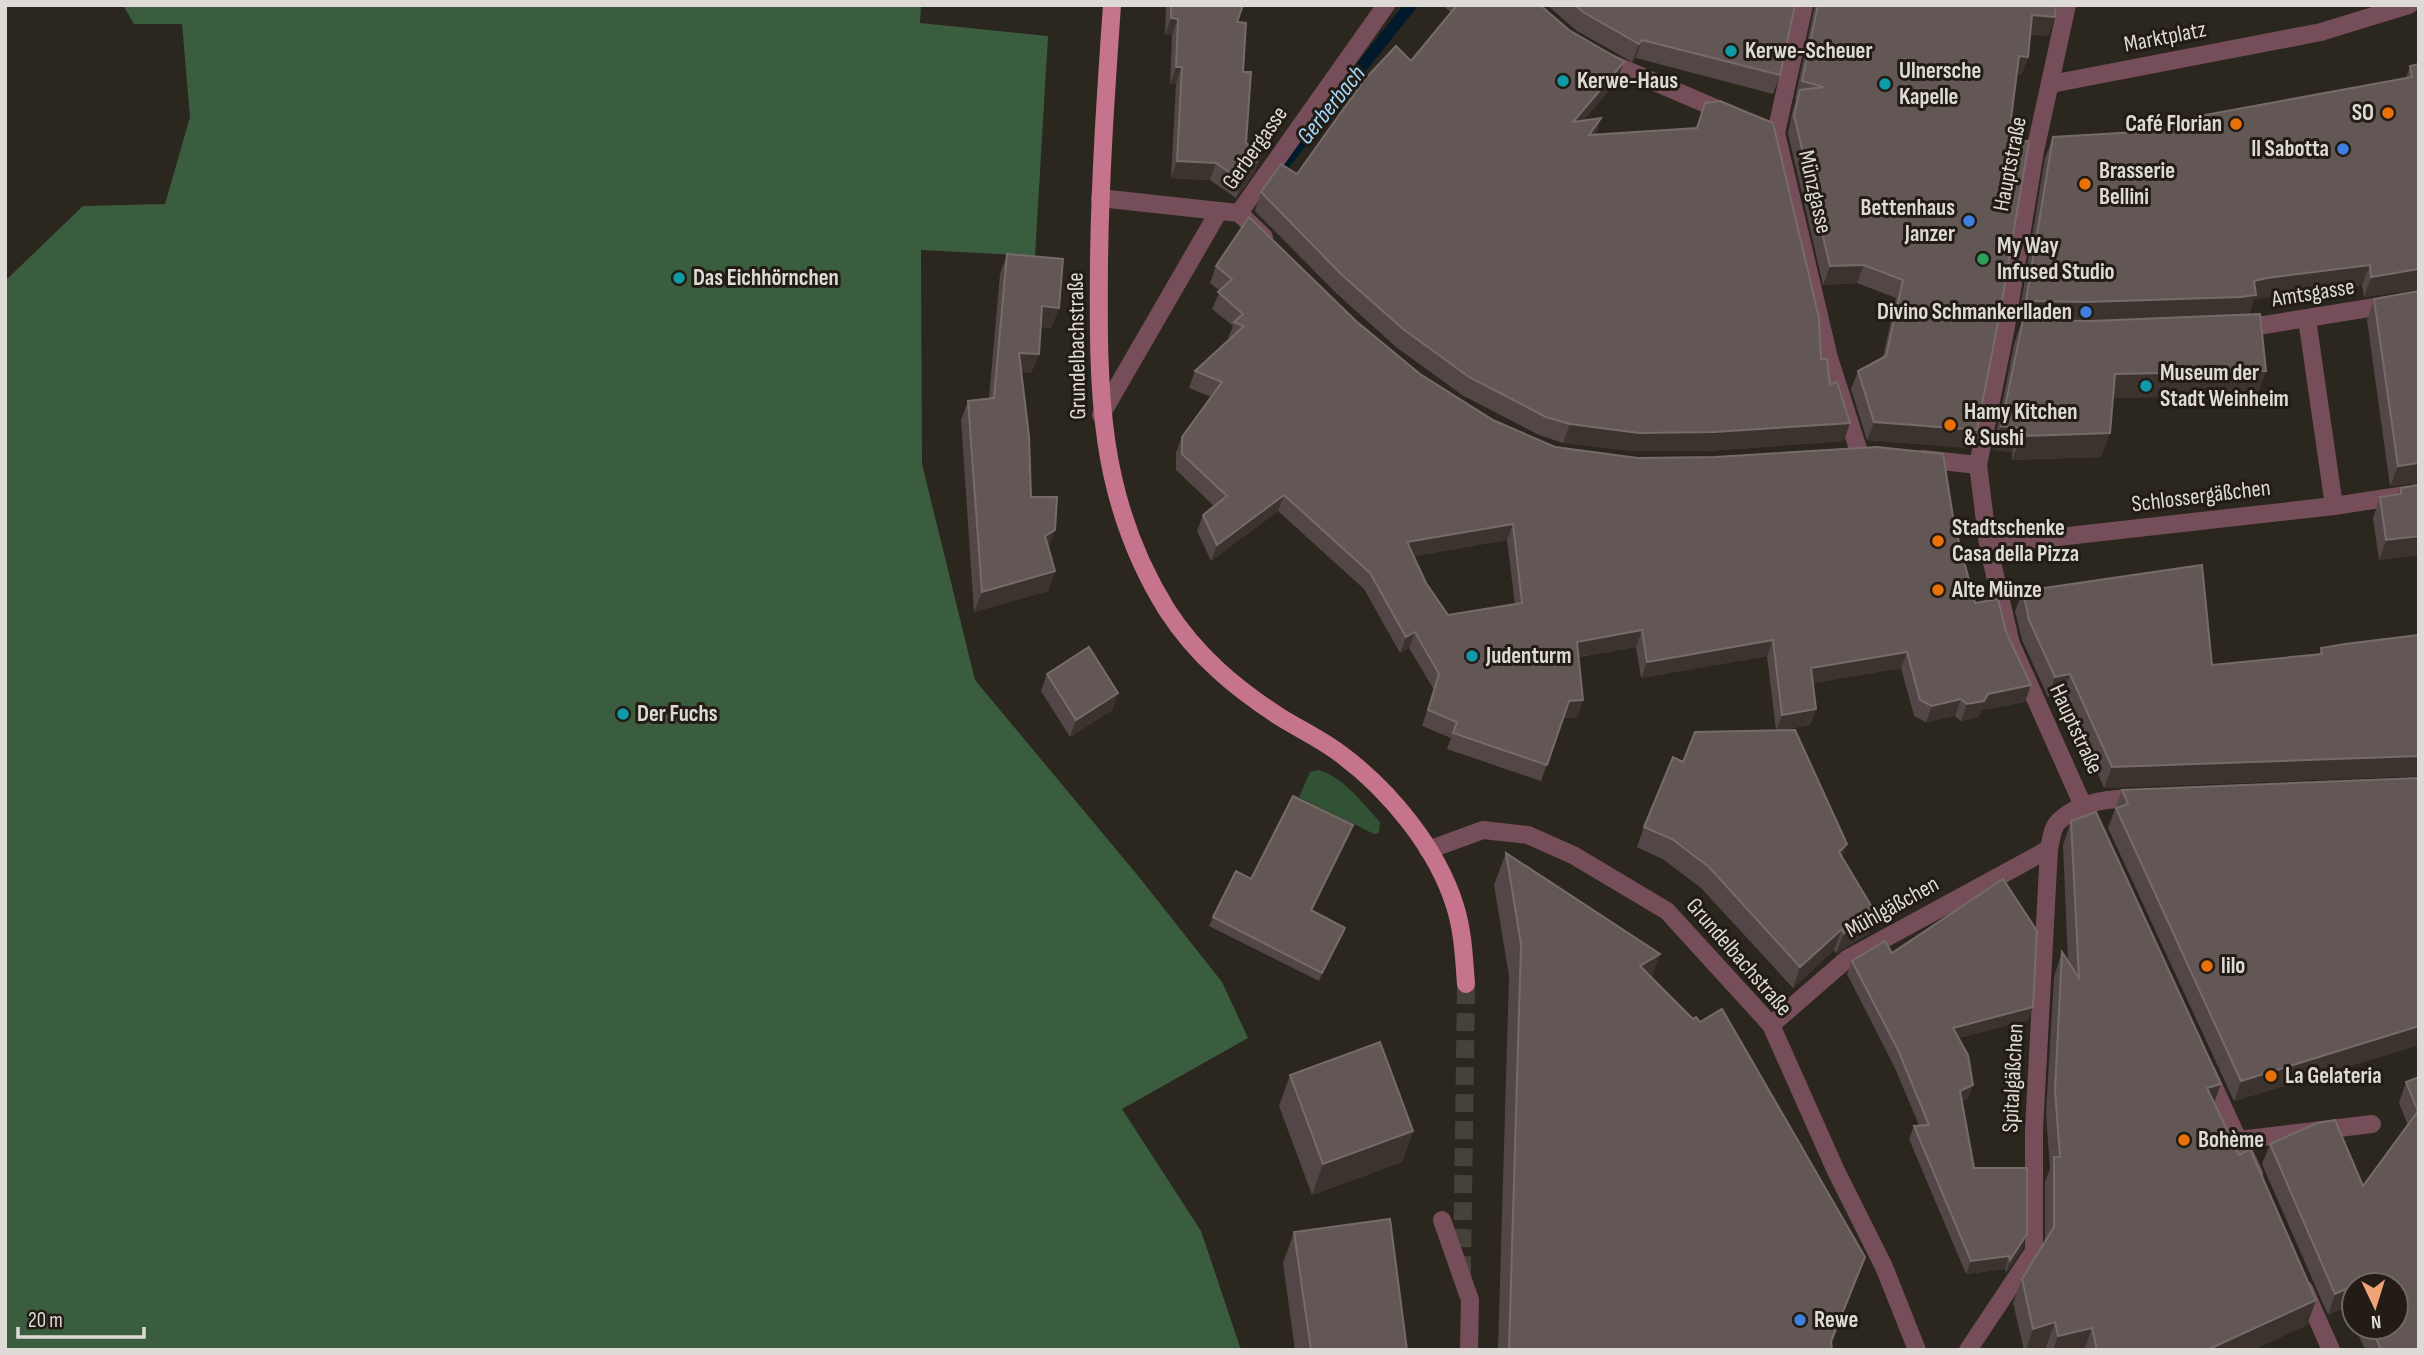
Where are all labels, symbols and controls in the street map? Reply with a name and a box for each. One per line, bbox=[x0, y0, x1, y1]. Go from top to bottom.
street label: Marktplatz bbox=[2122, 15, 2208, 59]
place label: Kerwe-Scheuer bbox=[1745, 37, 1873, 65]
marker: Kerwe-Scheuer bbox=[1723, 43, 1739, 59]
place label: Ulnersche Kapelle bbox=[1899, 57, 1981, 111]
water label: Gerberbach bbox=[1291, 60, 1371, 150]
place label: Kerwe-Haus bbox=[1577, 67, 1678, 95]
marker: Kerwe-Haus bbox=[1555, 73, 1571, 89]
marker: Ulnersche Kapelle bbox=[1877, 76, 1893, 92]
place label: SO bbox=[2352, 99, 2374, 127]
street label: Gerbergasse bbox=[1216, 101, 1294, 195]
marker: SO bbox=[2380, 105, 2396, 121]
place label: Café Florian bbox=[2125, 110, 2222, 138]
street label: Hauptstraße bbox=[1987, 114, 2033, 214]
marker: Café Florian bbox=[2228, 116, 2244, 132]
place label: Il Sabotta bbox=[2251, 135, 2329, 163]
marker: Il Sabotta bbox=[2335, 141, 2351, 157]
street label: Münzgasse bbox=[1792, 148, 1838, 236]
place label: Brasserie Bellini bbox=[2099, 157, 2175, 211]
marker: Brasserie Bellini bbox=[2077, 176, 2093, 192]
place label: Bettenhaus Janzer bbox=[1861, 194, 1955, 248]
marker: Bettenhaus Janzer bbox=[1961, 213, 1977, 229]
place label: My Way Infused Studio bbox=[1997, 232, 2115, 286]
marker: My Way Infused Studio bbox=[1975, 251, 1991, 267]
place label: Das Eichhörnchen bbox=[693, 264, 839, 292]
marker: Das Eichhörnchen bbox=[671, 270, 687, 286]
street label: Grundelbachstraße bbox=[1062, 272, 1092, 420]
street label: Amtsgasse bbox=[2269, 273, 2356, 314]
place label: Divino Schmankerlladen bbox=[1877, 298, 2072, 326]
marker: Divino Schmankerlladen bbox=[2078, 304, 2094, 320]
place label: Museum der Stadt Weinheim bbox=[2160, 359, 2289, 413]
marker: Museum der Stadt Weinheim bbox=[2138, 378, 2154, 394]
place label: Hamy Kitchen & Sushi bbox=[1964, 398, 2077, 452]
marker: Hamy Kitchen & Sushi bbox=[1942, 417, 1958, 433]
street label: Schlossergäßchen bbox=[2130, 474, 2272, 518]
place label: Stadtschenke Casa della Pizza bbox=[1952, 514, 2079, 568]
marker: Stadtschenke Casa della Pizza bbox=[1930, 533, 1946, 549]
place label: Alte Münze bbox=[1951, 576, 2042, 604]
marker: Alte Münze bbox=[1930, 582, 1946, 598]
place label: Judenturm bbox=[1485, 642, 1571, 670]
marker: Judenturm bbox=[1464, 648, 1480, 664]
street label: Hauptstraße bbox=[2043, 680, 2109, 778]
place label: Der Fuchs bbox=[637, 700, 718, 728]
marker: Der Fuchs bbox=[615, 706, 631, 722]
street label: Mühlgäßchen bbox=[1840, 870, 1944, 944]
street label: Grundelbachstraße bbox=[1680, 892, 1798, 1022]
place label: lilo bbox=[2221, 952, 2245, 980]
marker: lilo bbox=[2199, 958, 2215, 974]
street label: Spitalgäßchen bbox=[1996, 1023, 2030, 1133]
place label: La Gelateria bbox=[2285, 1062, 2382, 1090]
marker: La Gelateria bbox=[2263, 1068, 2279, 1084]
place label: Bohème bbox=[2198, 1126, 2264, 1154]
marker: Bohème bbox=[2176, 1132, 2192, 1148]
north arrow bbox=[2340, 1271, 2410, 1341]
scale bar bbox=[18, 1296, 144, 1340]
place label: Rewe bbox=[1814, 1306, 1858, 1334]
text: 20 m bbox=[28, 1308, 63, 1333]
text: N bbox=[2370, 1310, 2382, 1333]
marker: Rewe bbox=[1792, 1312, 1808, 1328]

